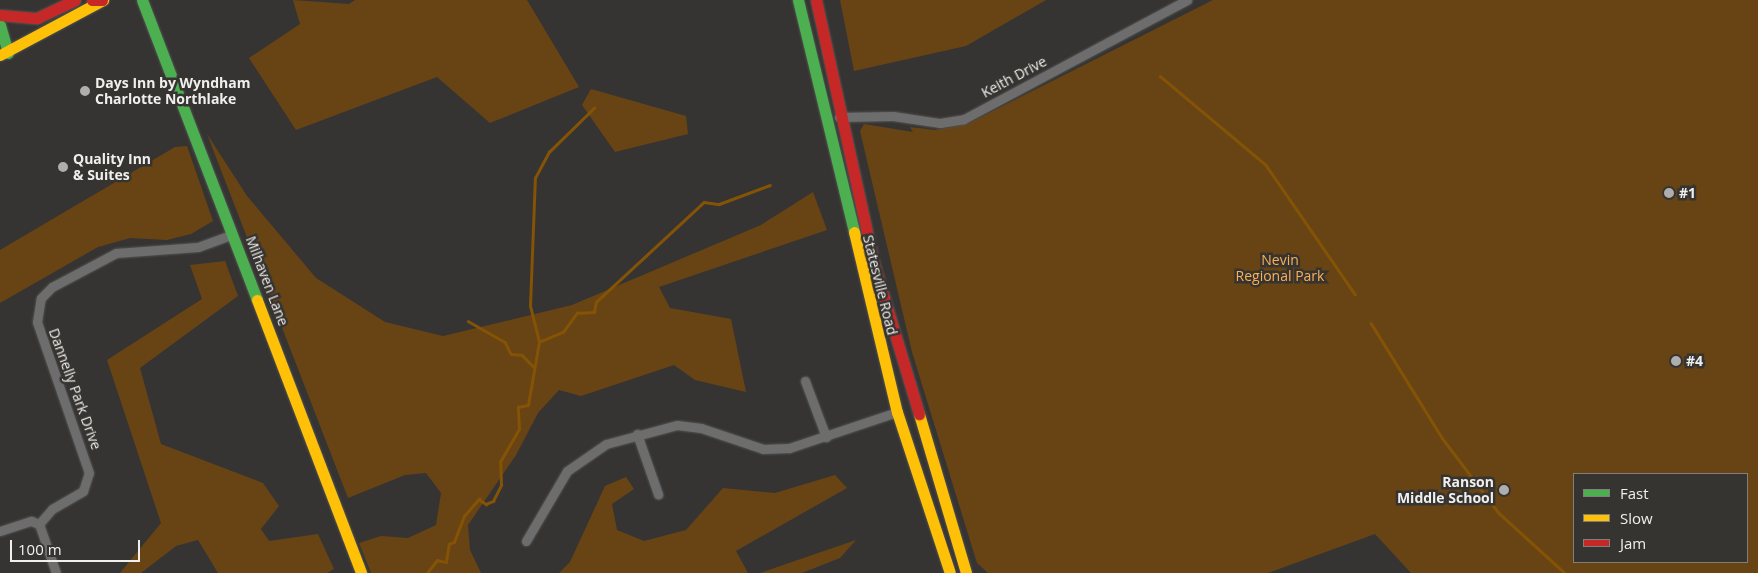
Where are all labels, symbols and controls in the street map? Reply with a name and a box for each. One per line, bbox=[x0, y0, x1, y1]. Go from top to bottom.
street label: Keith Drive bbox=[979, 53, 1049, 101]
place label: Days Inn by Wyndham Charlotte Northlake bbox=[95, 75, 250, 108]
marker: Days Inn by Wyndham Charlotte Northlake bbox=[79, 85, 91, 97]
place label: Quality Inn & Suites bbox=[73, 151, 151, 184]
marker: Quality Inn & Suites bbox=[57, 161, 69, 173]
place label: #1 bbox=[1679, 185, 1696, 201]
marker: #1 bbox=[1663, 187, 1675, 199]
street label: Statesville Road bbox=[859, 233, 901, 337]
street label: Milhaven Lane bbox=[242, 234, 292, 328]
park label: Nevin Regional Park bbox=[1236, 252, 1324, 284]
street label: Dannelly Park Drive bbox=[45, 326, 105, 452]
place label: #4 bbox=[1686, 353, 1703, 369]
marker: #4 bbox=[1670, 355, 1682, 367]
legend bbox=[1573, 473, 1748, 563]
place label: Ranson Middle School bbox=[1397, 474, 1494, 507]
text: Fast bbox=[1620, 483, 1649, 503]
marker: Ranson Middle School bbox=[1498, 484, 1510, 496]
text: Slow bbox=[1620, 508, 1653, 528]
scale bar bbox=[12, 530, 142, 562]
text: Jam bbox=[1620, 533, 1646, 553]
text: 100 m bbox=[18, 539, 62, 559]

